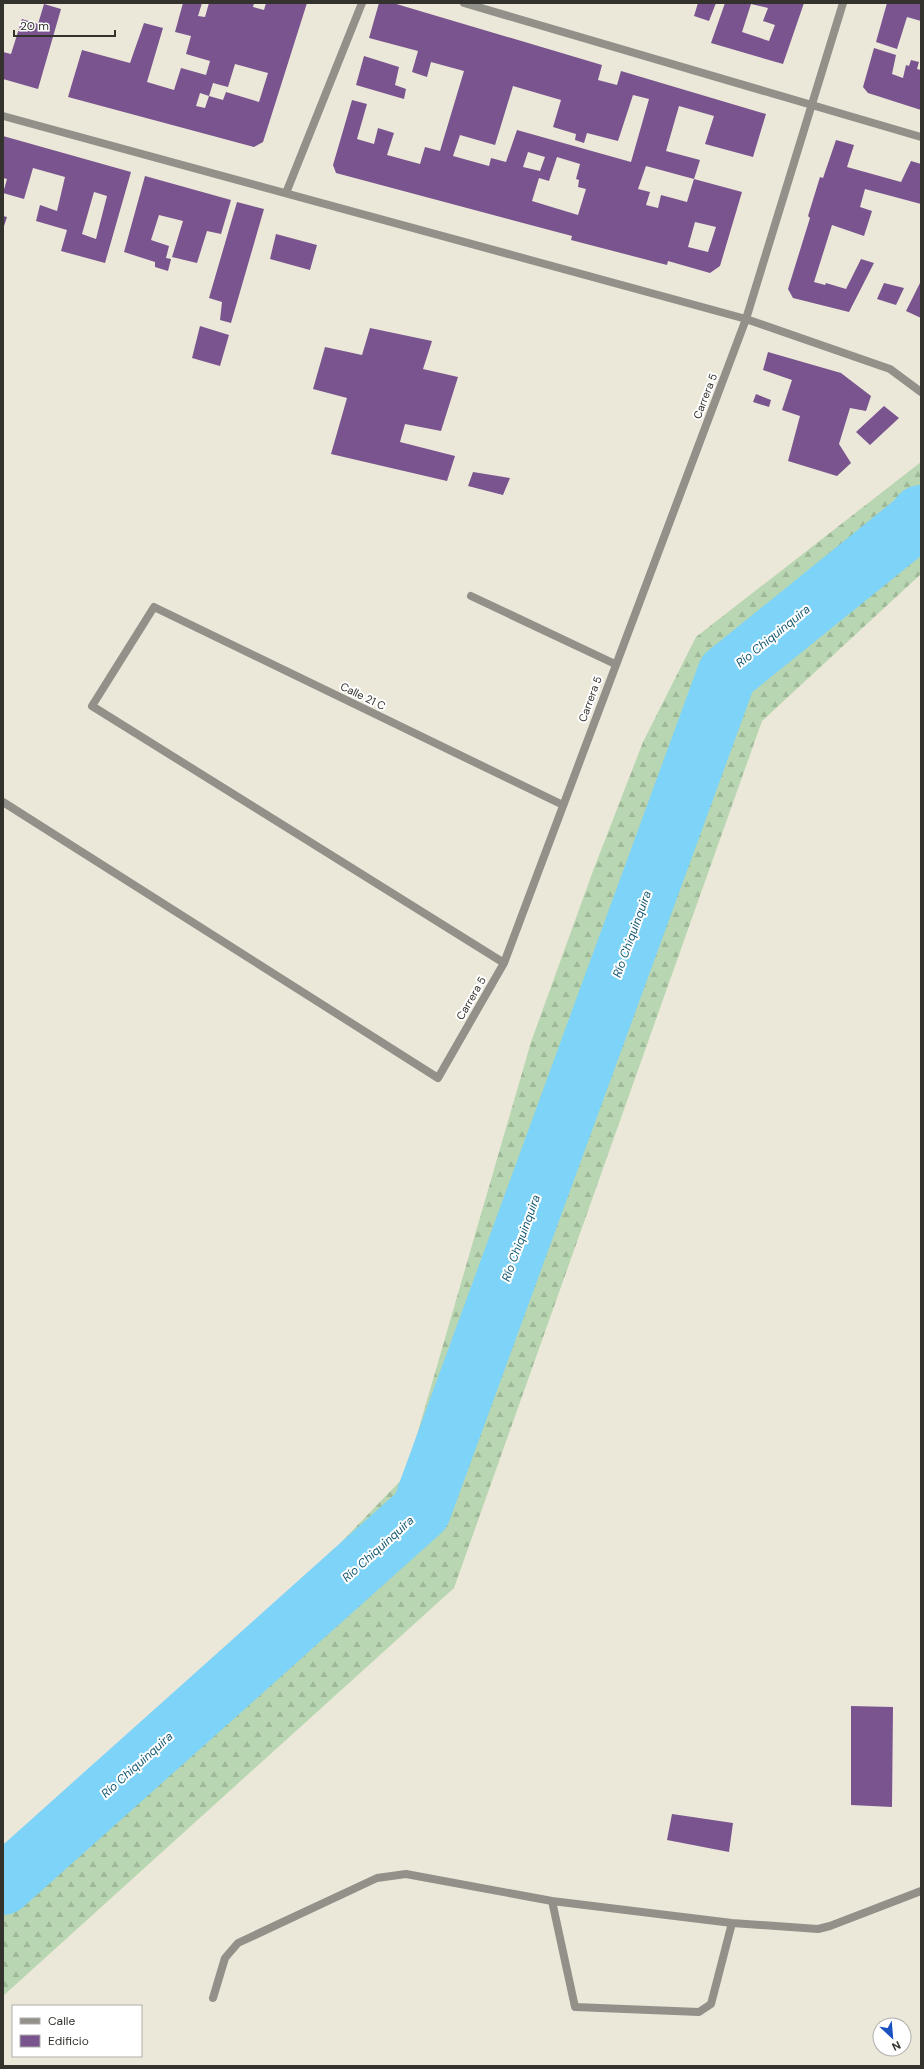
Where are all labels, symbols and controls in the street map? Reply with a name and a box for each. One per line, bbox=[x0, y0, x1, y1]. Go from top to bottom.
scale bar bbox=[14, 12, 115, 38]
text: 20 m bbox=[20, 18, 49, 34]
street label: Carrera 5 bbox=[690, 371, 720, 421]
water label: Río Chiquinquira bbox=[732, 601, 814, 671]
street label: Carrera 5 bbox=[575, 674, 605, 724]
street label: Calle 21 C bbox=[338, 679, 388, 713]
water label: Río Chiquinquira bbox=[609, 888, 655, 980]
street label: Carrera 5 bbox=[453, 974, 489, 1022]
water label: Río Chiquinquira bbox=[498, 1192, 544, 1284]
water label: Río Chiquinquira bbox=[339, 1512, 418, 1585]
water label: Río Chiquinquira bbox=[98, 1728, 177, 1801]
legend bbox=[12, 2005, 142, 2057]
text: Calle bbox=[48, 2013, 75, 2029]
north arrow bbox=[872, 2017, 912, 2057]
text: Edificio bbox=[48, 2033, 89, 2049]
text: N bbox=[890, 2038, 903, 2054]

